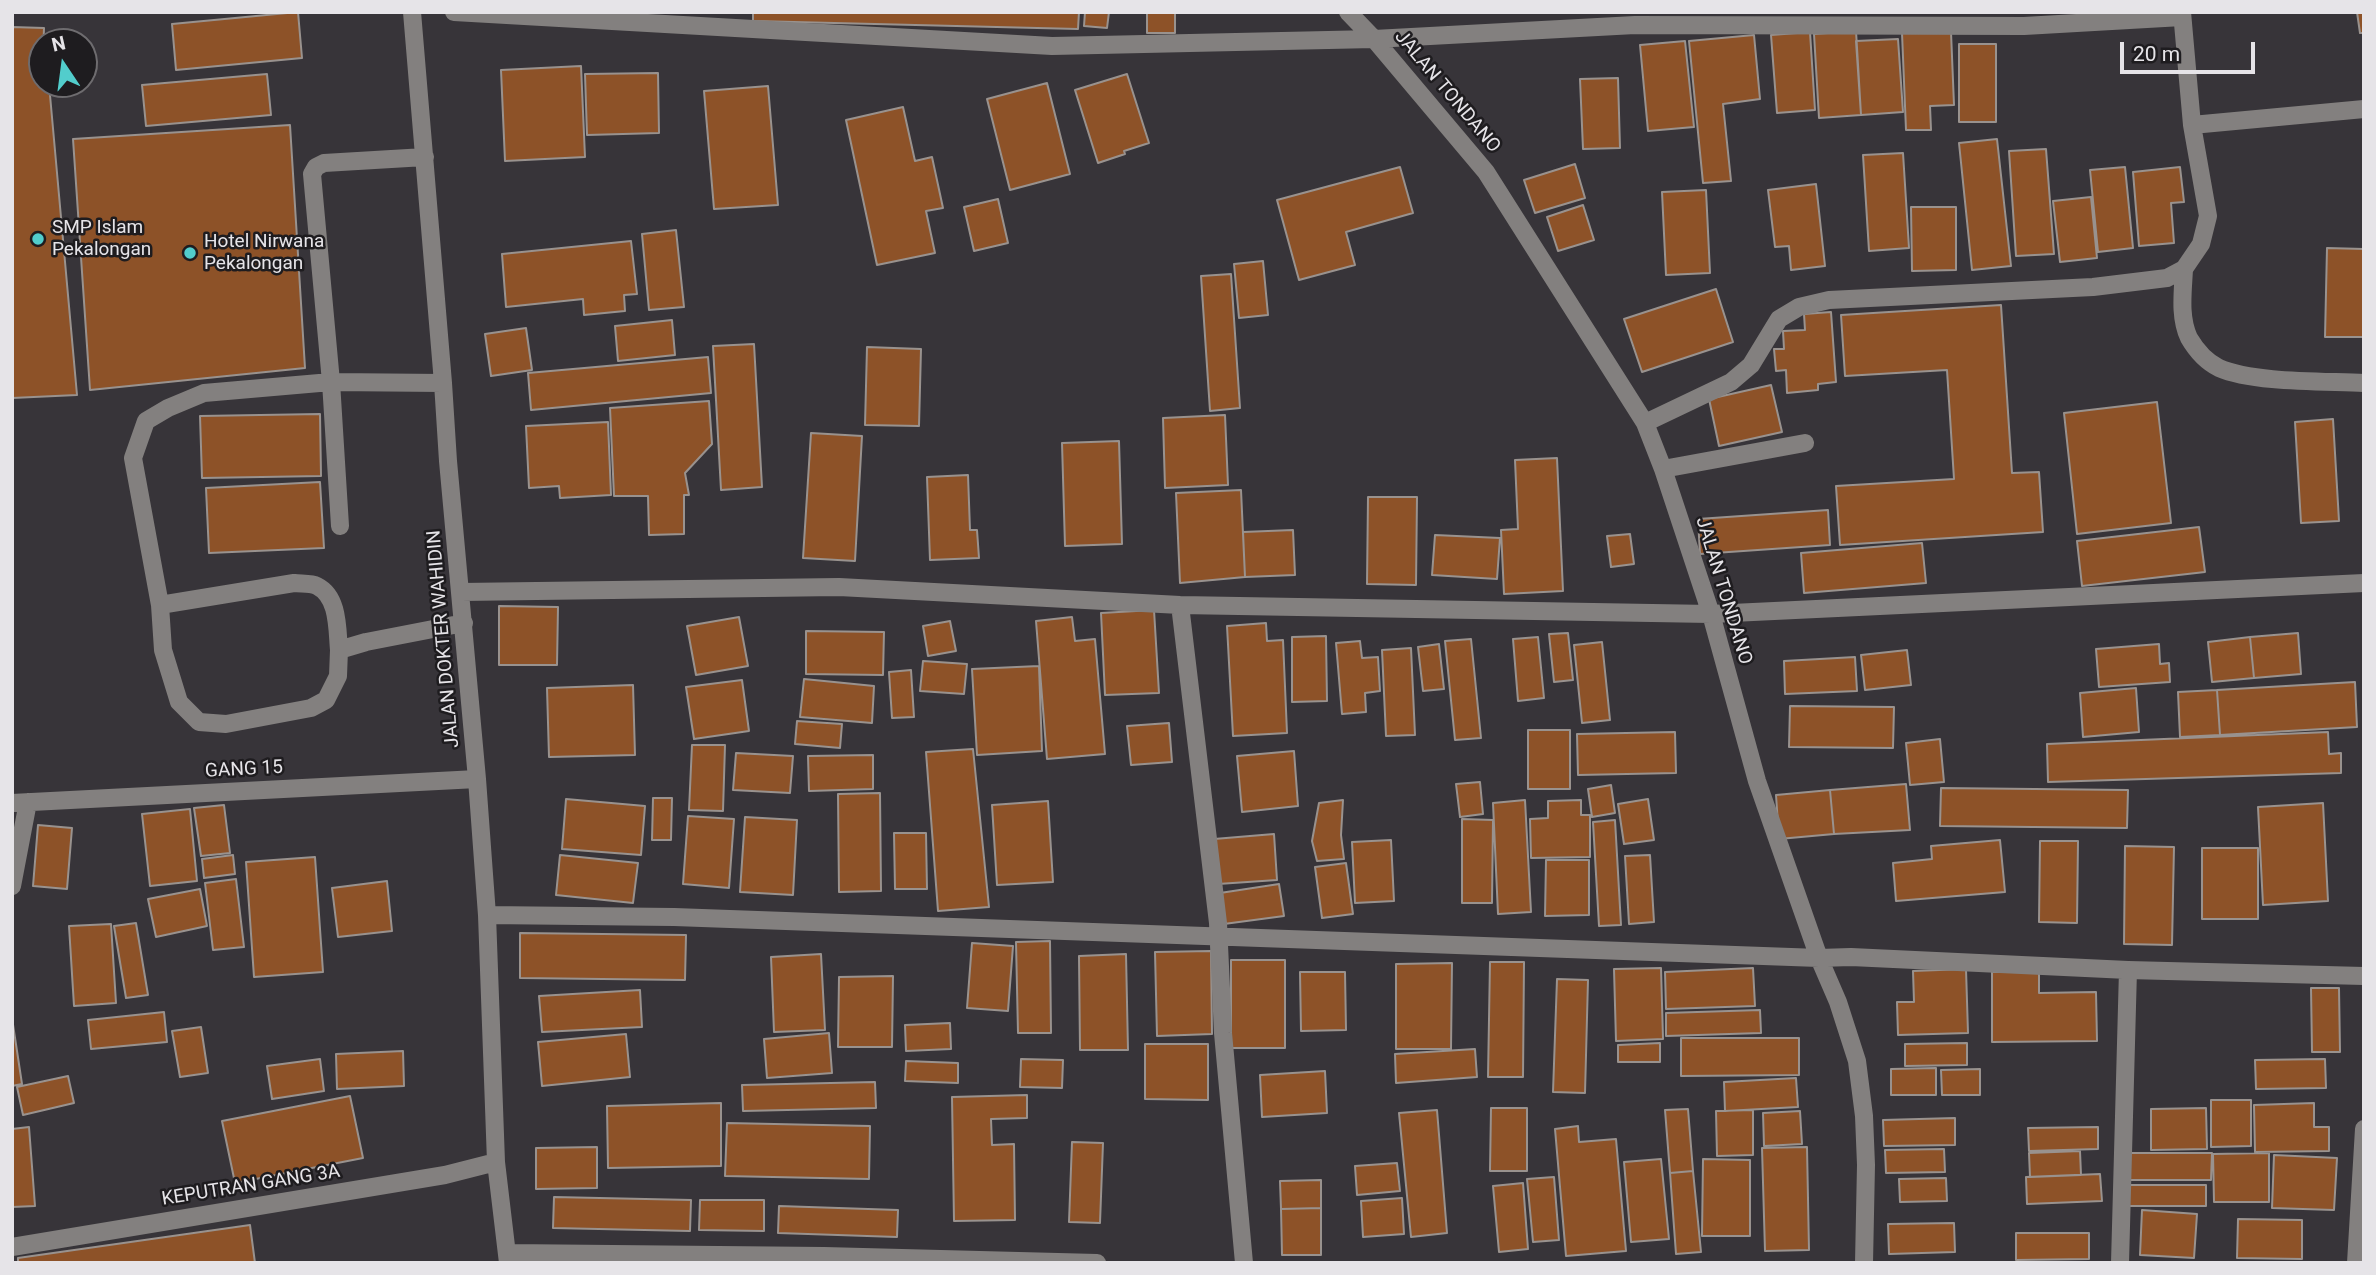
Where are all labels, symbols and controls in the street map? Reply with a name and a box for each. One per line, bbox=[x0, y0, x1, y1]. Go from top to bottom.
street label: JALAN TONDANO bbox=[1389, 26, 1505, 158]
north arrow bbox=[28, 28, 98, 98]
scale bar bbox=[2124, 28, 2259, 72]
text: N bbox=[49, 31, 68, 57]
text: 20 m bbox=[2133, 42, 2180, 66]
place label: SMP Islam Pekalongan bbox=[52, 217, 151, 261]
marker: SMP Islam Pekalongan bbox=[30, 231, 46, 247]
place label: Hotel Nirwana Pekalongan bbox=[204, 231, 324, 275]
marker: Hotel Nirwana Pekalongan bbox=[182, 245, 198, 261]
street label: JALAN TONDANO bbox=[1690, 515, 1756, 667]
street label: JALAN DOKTER WAHIDIN bbox=[423, 529, 465, 749]
street label: GANG 15 bbox=[205, 757, 283, 783]
street label: KEPUTRAN GANG 3A bbox=[160, 1161, 342, 1211]

